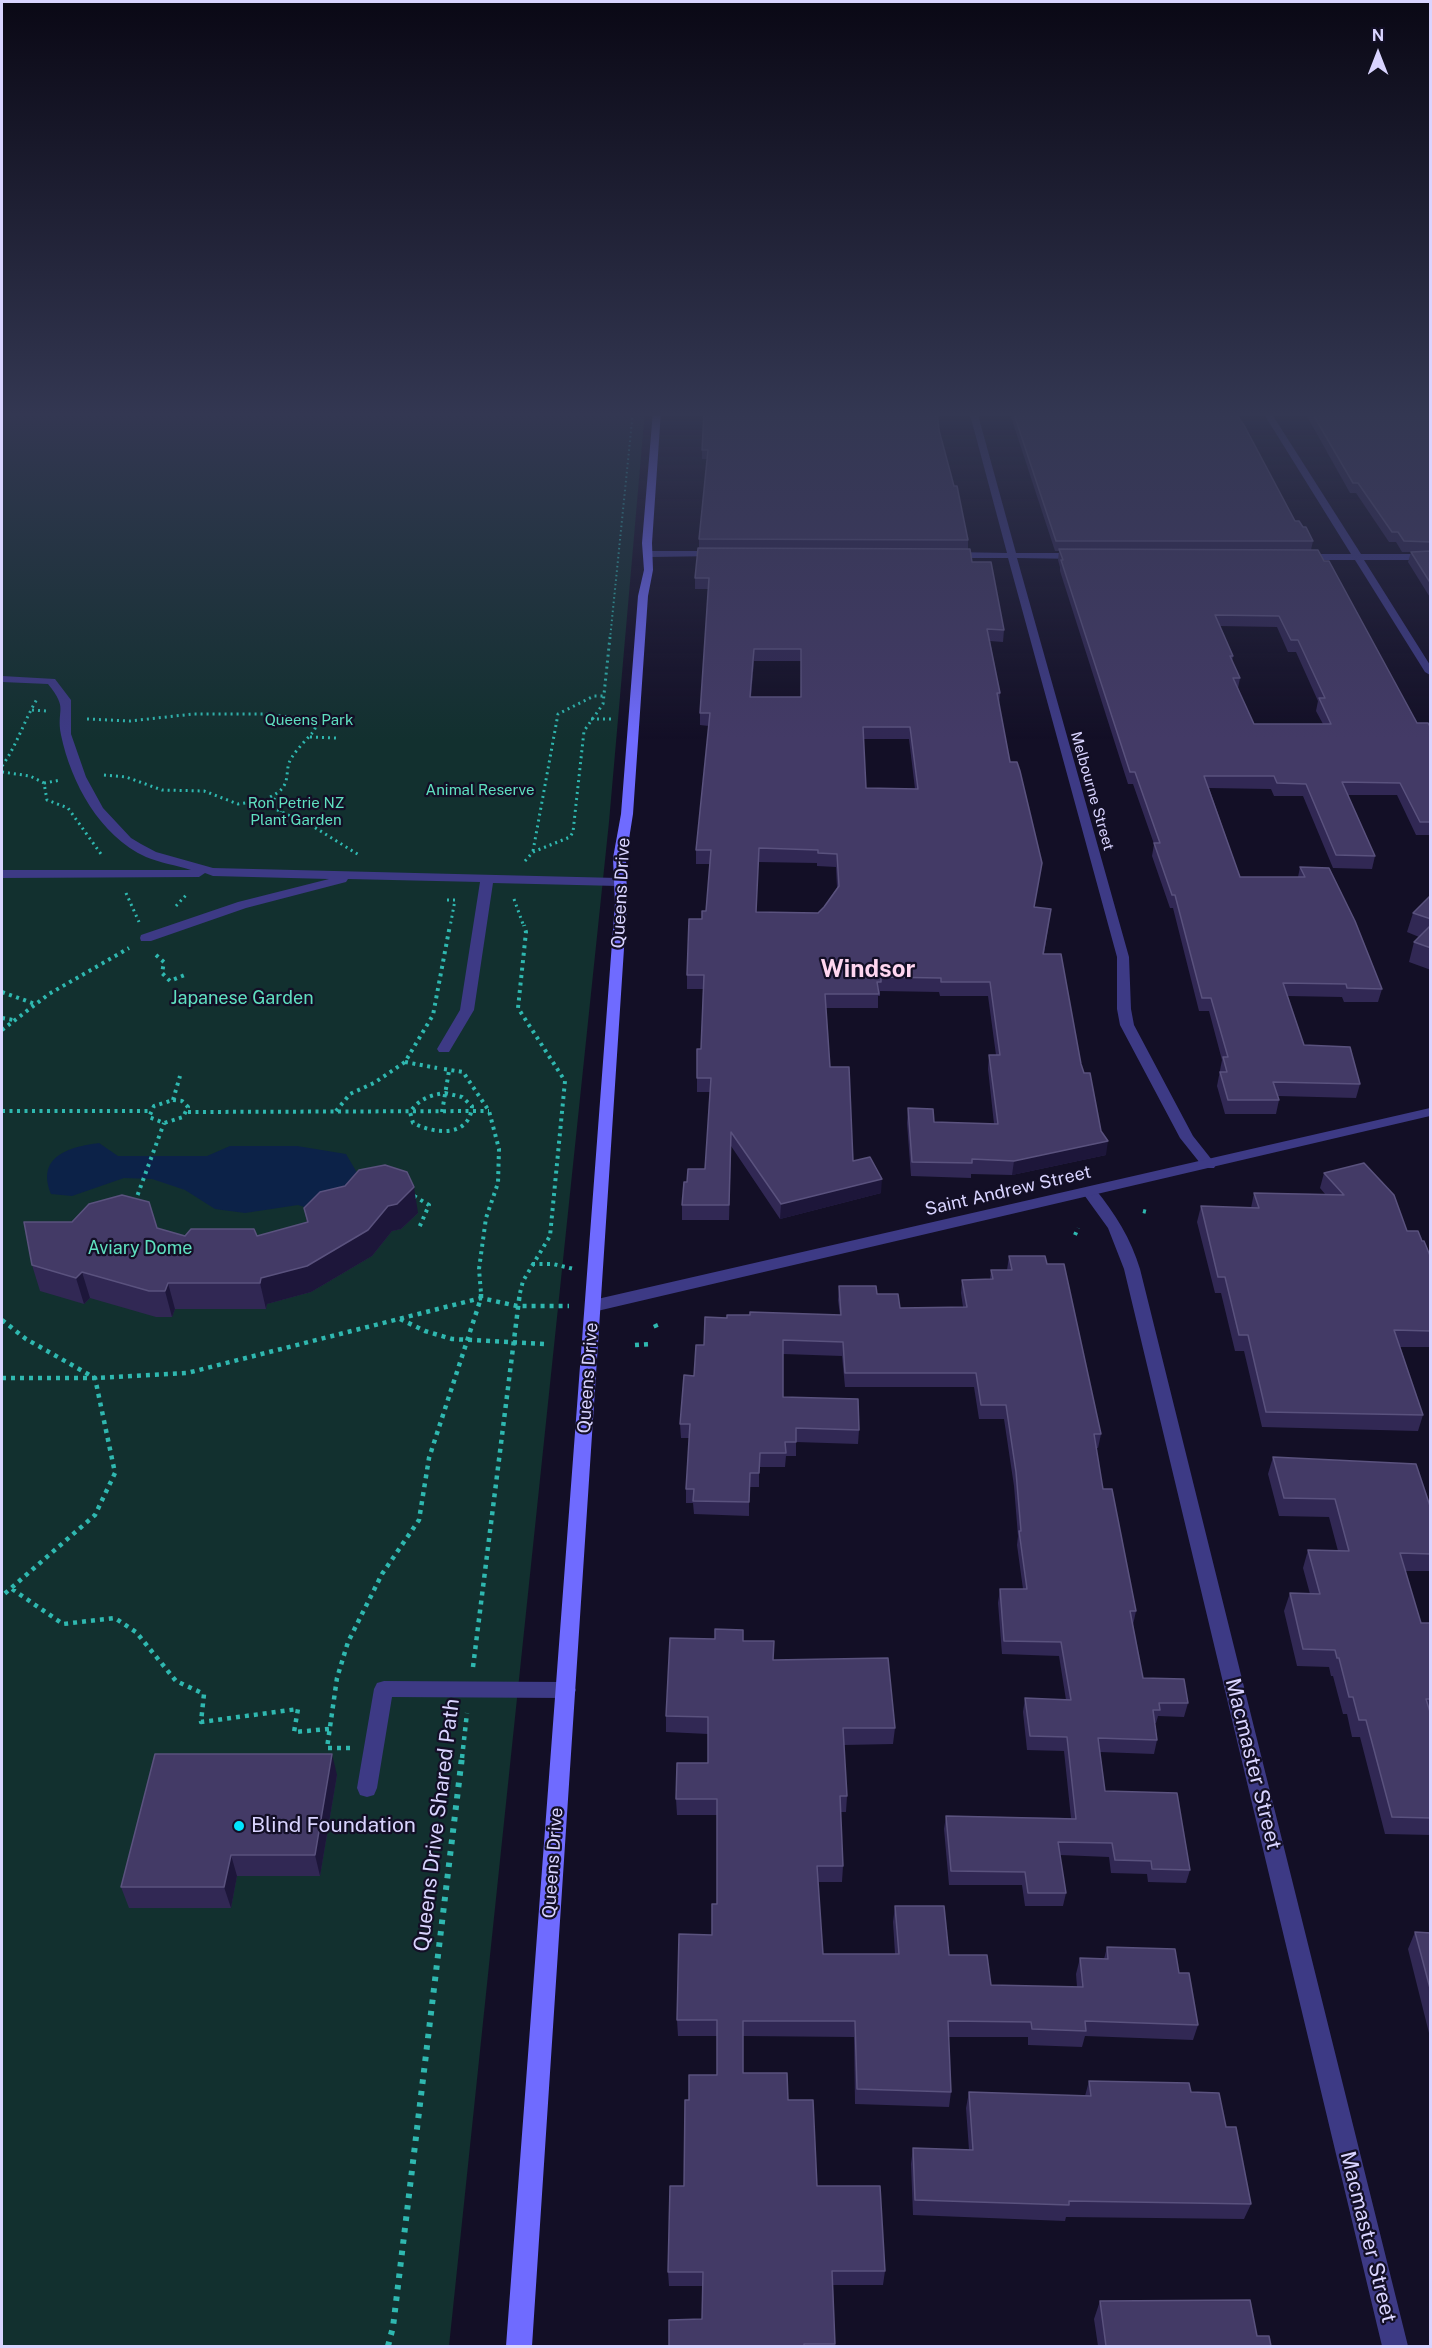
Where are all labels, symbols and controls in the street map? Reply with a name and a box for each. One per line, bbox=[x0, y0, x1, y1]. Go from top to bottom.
north arrow bbox=[1348, 24, 1408, 84]
text: N bbox=[1372, 26, 1384, 45]
park label: Queens Park bbox=[265, 711, 353, 729]
street label: Melbourne Street bbox=[1066, 729, 1118, 853]
park label: Animal Reserve bbox=[426, 781, 534, 799]
park label: Ron Petrie NZ Plant Garden bbox=[248, 794, 344, 829]
street label: Queens Drive bbox=[607, 837, 635, 949]
district label: Windsor bbox=[821, 956, 915, 984]
park label: Japanese Garden bbox=[170, 987, 314, 1009]
street label: Saint Andrew Street bbox=[923, 1161, 1093, 1221]
park label: Aviary Dome bbox=[88, 1237, 192, 1259]
street label: Queens Drive bbox=[573, 1322, 603, 1434]
street label: Macmaster Street bbox=[1220, 1676, 1286, 1852]
street label: Queens Drive Shared Path bbox=[409, 1697, 465, 1953]
street label: Queens Drive bbox=[538, 1807, 568, 1919]
place label: Blind Foundation bbox=[251, 1813, 416, 1839]
marker: Blind Foundation bbox=[232, 1819, 246, 1833]
street label: Macmaster Street bbox=[1335, 2149, 1401, 2325]

